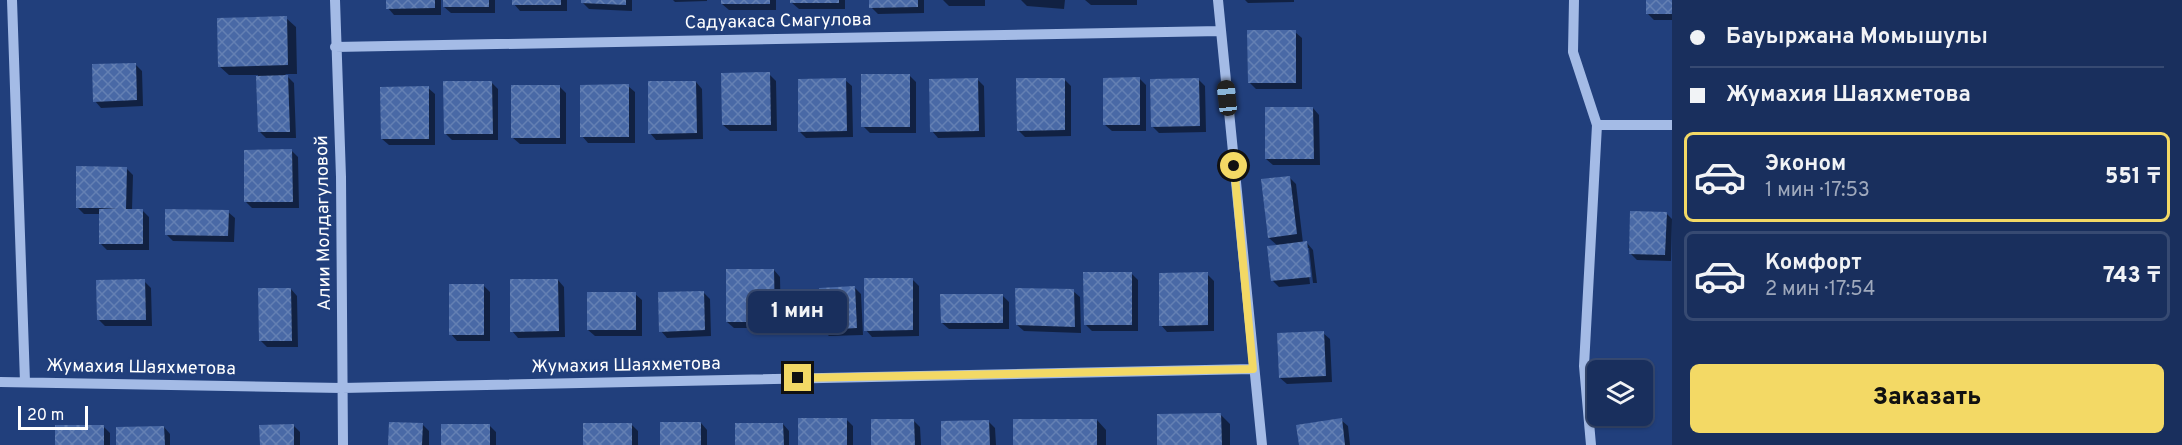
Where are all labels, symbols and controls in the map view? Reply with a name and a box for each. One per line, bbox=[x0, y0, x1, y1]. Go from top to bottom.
street label: Садуакаса Смагулова bbox=[685, 9, 871, 35]
text: Бауыржана Момышулы bbox=[1726, 24, 1988, 51]
car bbox=[1216, 79, 1238, 117]
text: Жумахия Шаяхметова bbox=[1726, 82, 1971, 109]
street label: Алии Молдагуловой bbox=[311, 135, 337, 311]
icon: car bbox=[1693, 150, 1747, 204]
text: Эконом bbox=[1765, 151, 1846, 178]
route start bbox=[1220, 152, 1247, 179]
text: 551 ₸ bbox=[2105, 164, 2161, 191]
text: 1 мин · 17:53 bbox=[1765, 178, 1870, 204]
icon: car bbox=[1693, 249, 1747, 303]
text: Комфорт bbox=[1765, 250, 1862, 277]
text: 743 ₸ bbox=[2103, 263, 2161, 290]
text: 2 мин · 17:54 bbox=[1765, 277, 1875, 303]
callout: 1 мин bbox=[748, 291, 848, 333]
text: 1 мин bbox=[771, 299, 824, 325]
street label: Жумахия Шаяхметова bbox=[531, 353, 721, 379]
street label: Жумахия Шаяхметова bbox=[46, 355, 236, 381]
map controls bbox=[1587, 360, 1653, 426]
button: layers bbox=[1587, 360, 1653, 426]
route end bbox=[784, 364, 811, 391]
button: Заказать bbox=[1690, 364, 2164, 433]
scale bar bbox=[18, 403, 88, 430]
text: 20 m bbox=[27, 406, 64, 426]

